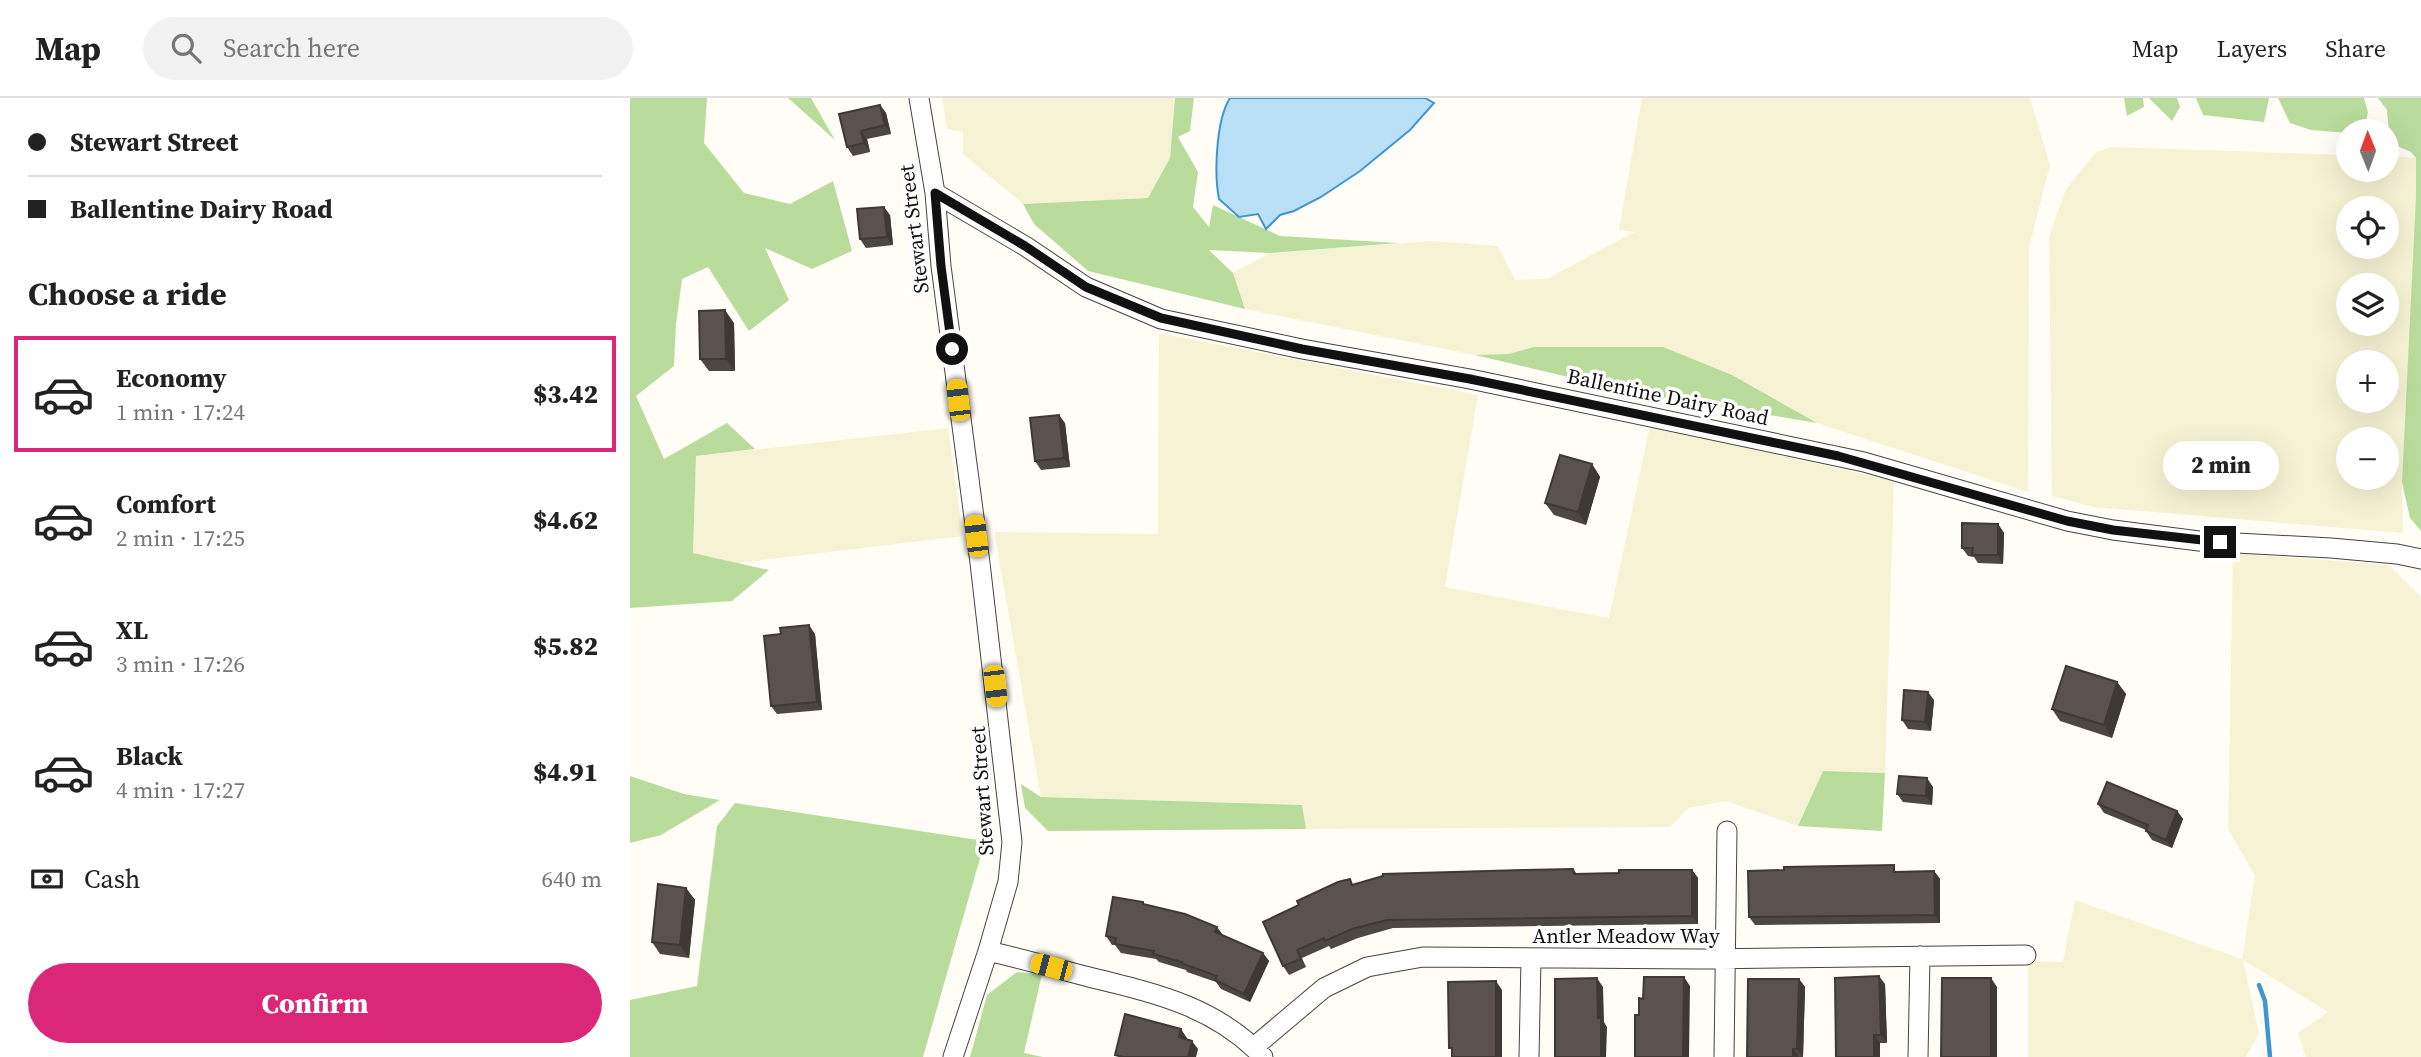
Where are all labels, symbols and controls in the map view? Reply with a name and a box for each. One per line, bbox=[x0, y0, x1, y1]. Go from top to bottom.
search box bbox=[143, 17, 633, 80]
text: Map bbox=[35, 26, 101, 71]
icon: search bbox=[167, 29, 205, 67]
text: Search here bbox=[223, 30, 360, 66]
text: Map bbox=[2132, 32, 2179, 65]
text: Layers bbox=[2217, 32, 2287, 65]
text: Share bbox=[2325, 32, 2386, 65]
north arrow bbox=[2336, 119, 2399, 182]
map controls bbox=[2336, 119, 2399, 490]
text: Stewart Street bbox=[70, 124, 238, 160]
street label: Stewart Street bbox=[891, 163, 936, 295]
text: Ballentine Dairy Road bbox=[70, 191, 333, 227]
button: locate bbox=[2336, 196, 2399, 259]
text: Choose a ride bbox=[28, 272, 227, 316]
button: layers bbox=[2336, 273, 2399, 336]
route start bbox=[936, 333, 968, 365]
button: + bbox=[2336, 350, 2399, 413]
text: Economy bbox=[116, 360, 227, 396]
street label: Ballentine Dairy Road bbox=[1565, 361, 1772, 432]
icon: car bbox=[32, 363, 95, 426]
text: $3.42 bbox=[533, 376, 598, 412]
car bbox=[946, 378, 971, 422]
text: 1 min · 17:24 bbox=[116, 396, 245, 428]
button: − bbox=[2336, 427, 2399, 490]
callout: 2 min bbox=[2162, 440, 2278, 490]
text: 2 min bbox=[2191, 449, 2251, 481]
text: Comfort bbox=[116, 486, 216, 522]
icon: car bbox=[32, 489, 95, 552]
text: $4.62 bbox=[533, 502, 598, 538]
car bbox=[964, 514, 989, 558]
text: 2 min · 17:25 bbox=[116, 522, 245, 554]
route end bbox=[2204, 526, 2236, 558]
text: XL bbox=[116, 612, 148, 648]
icon: car bbox=[32, 615, 95, 678]
text: $5.82 bbox=[533, 628, 598, 664]
text: 3 min · 17:26 bbox=[116, 648, 245, 680]
car bbox=[983, 664, 1008, 708]
street label: Stewart Street bbox=[963, 725, 1000, 857]
text: Black bbox=[116, 738, 183, 774]
icon: car bbox=[32, 741, 95, 804]
text: $4.91 bbox=[533, 754, 598, 790]
text: 4 min · 17:27 bbox=[116, 774, 245, 806]
icon: cash bbox=[28, 860, 66, 898]
text: Cash bbox=[84, 861, 140, 897]
text: 640 m bbox=[541, 863, 602, 895]
street label: Antler Meadow Way bbox=[1532, 921, 1720, 950]
car bbox=[1028, 951, 1075, 983]
button: Confirm bbox=[28, 963, 602, 1043]

